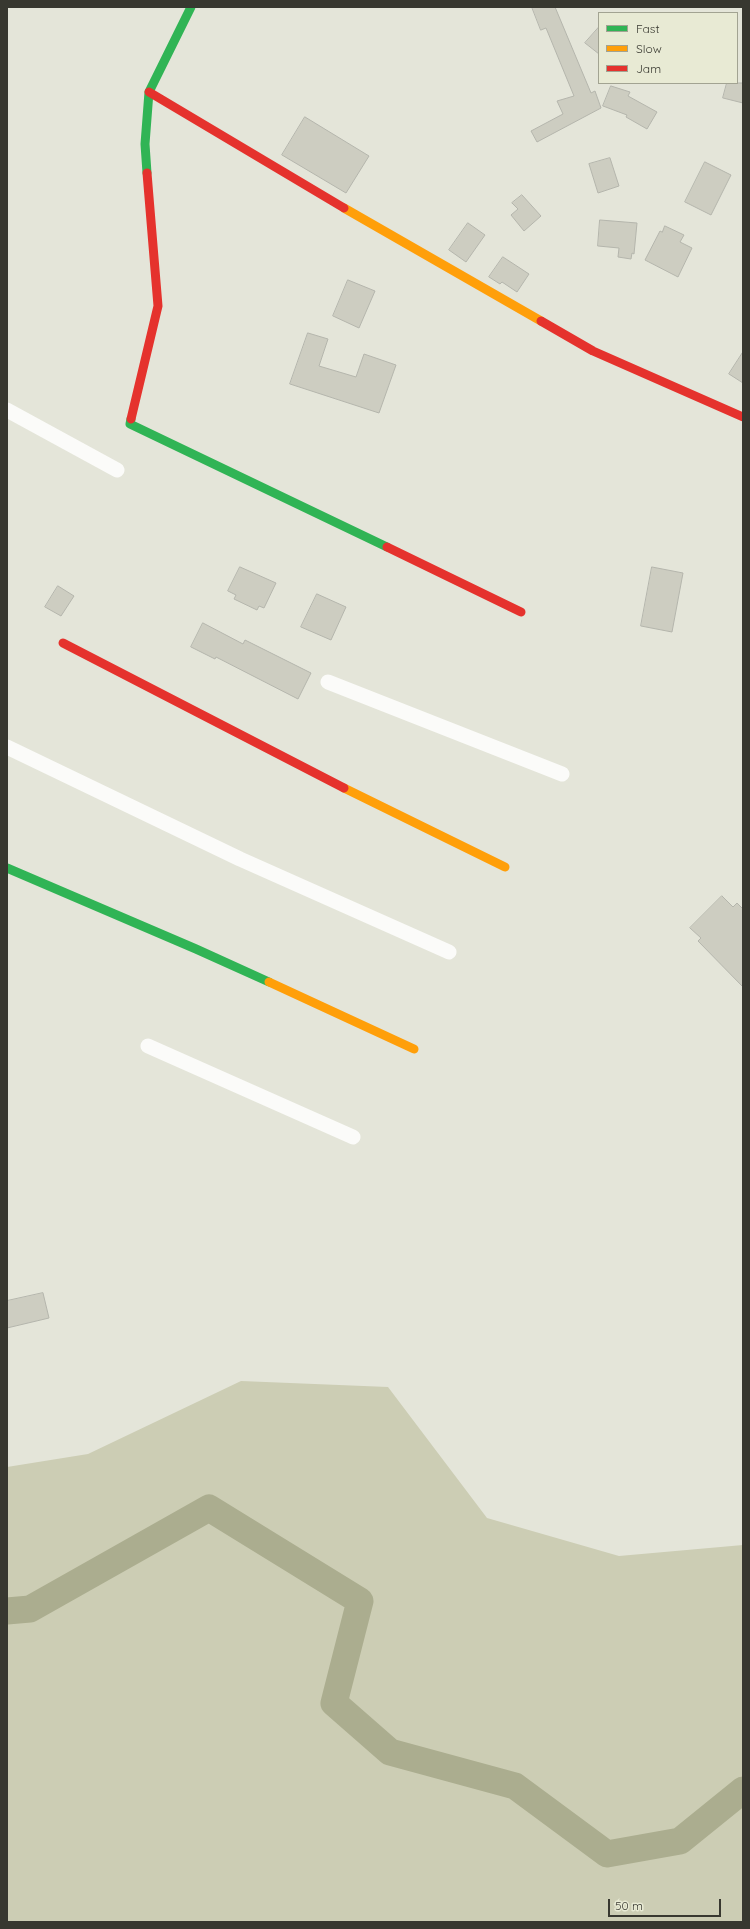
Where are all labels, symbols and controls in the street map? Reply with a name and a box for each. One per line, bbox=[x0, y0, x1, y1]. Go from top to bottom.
legend bbox=[598, 12, 738, 84]
text: Fast bbox=[636, 21, 660, 36]
text: Slow bbox=[636, 41, 662, 56]
text: Jam bbox=[636, 61, 661, 76]
scale bar bbox=[610, 1891, 723, 1917]
text: 50 m bbox=[615, 1898, 643, 1913]

